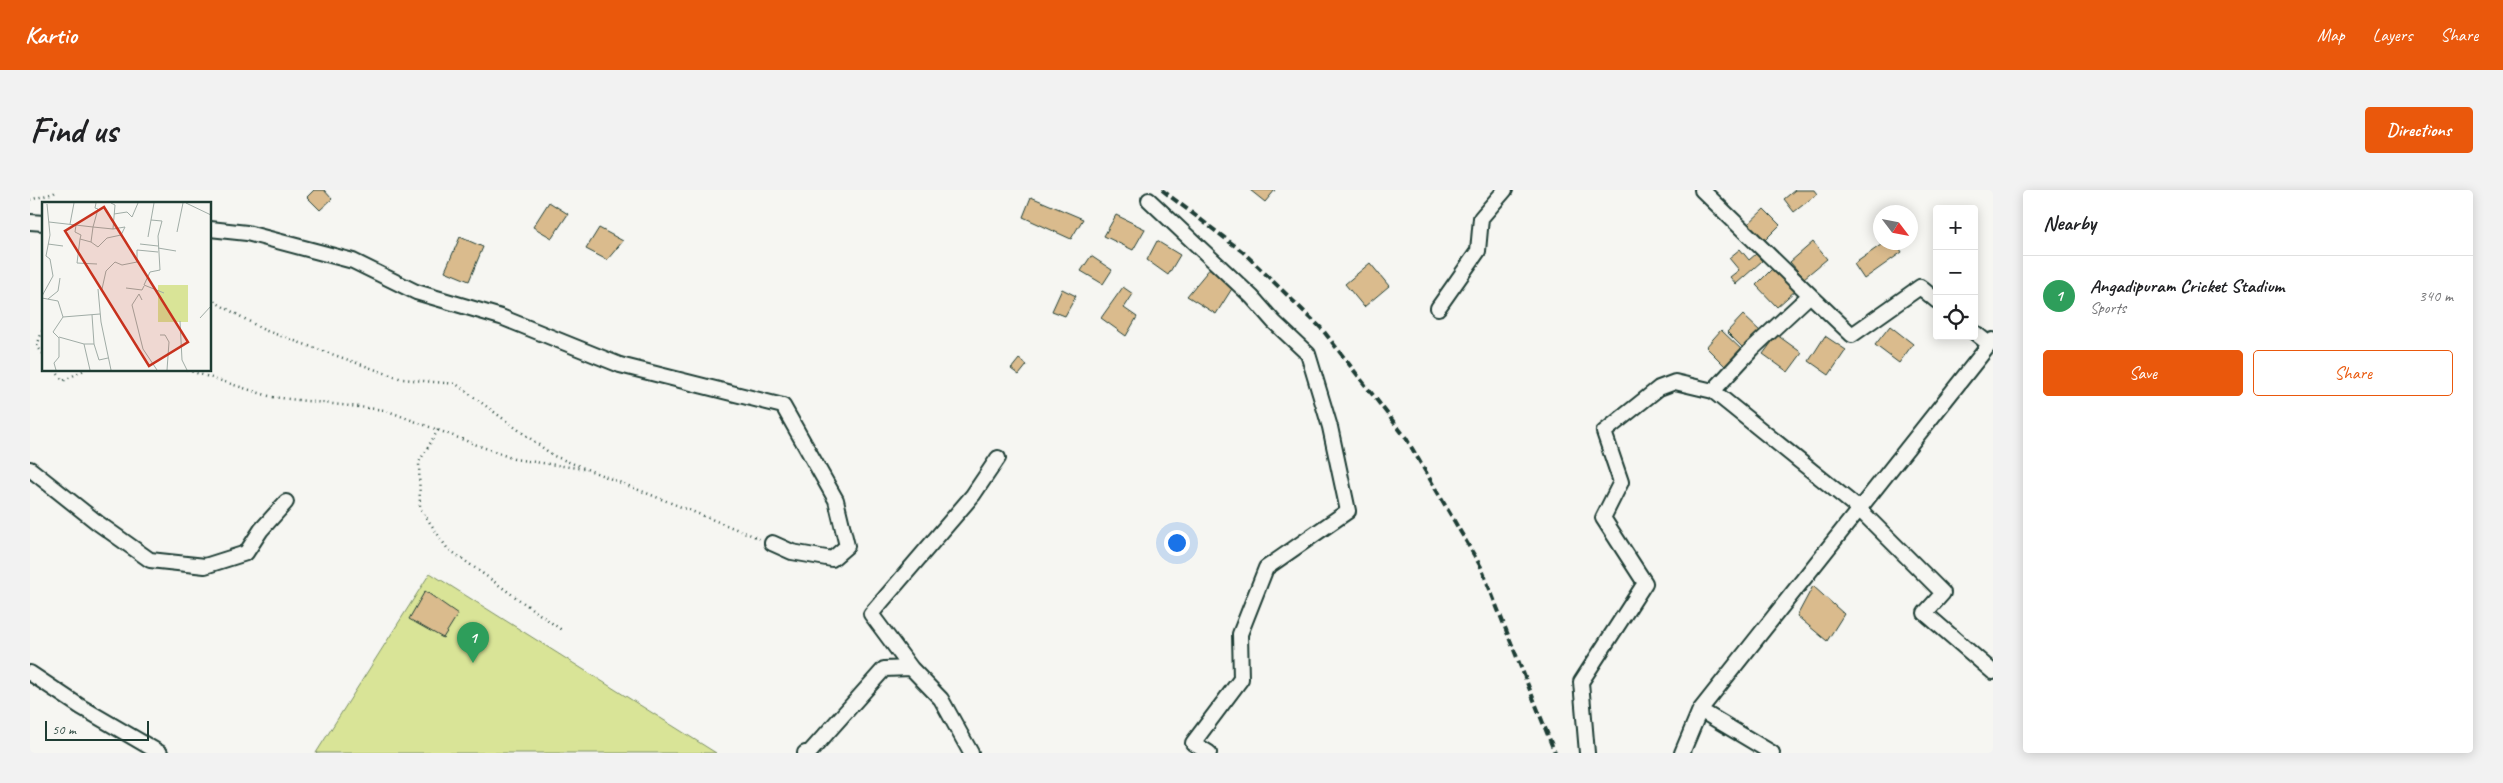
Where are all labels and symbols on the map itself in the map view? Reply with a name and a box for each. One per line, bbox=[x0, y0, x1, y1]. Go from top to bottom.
inset map bbox=[42, 202, 211, 371]
north arrow bbox=[1873, 205, 1918, 250]
your location bbox=[1164, 530, 1190, 556]
pin: 1 bbox=[457, 622, 489, 663]
scale bar bbox=[45, 718, 149, 741]

